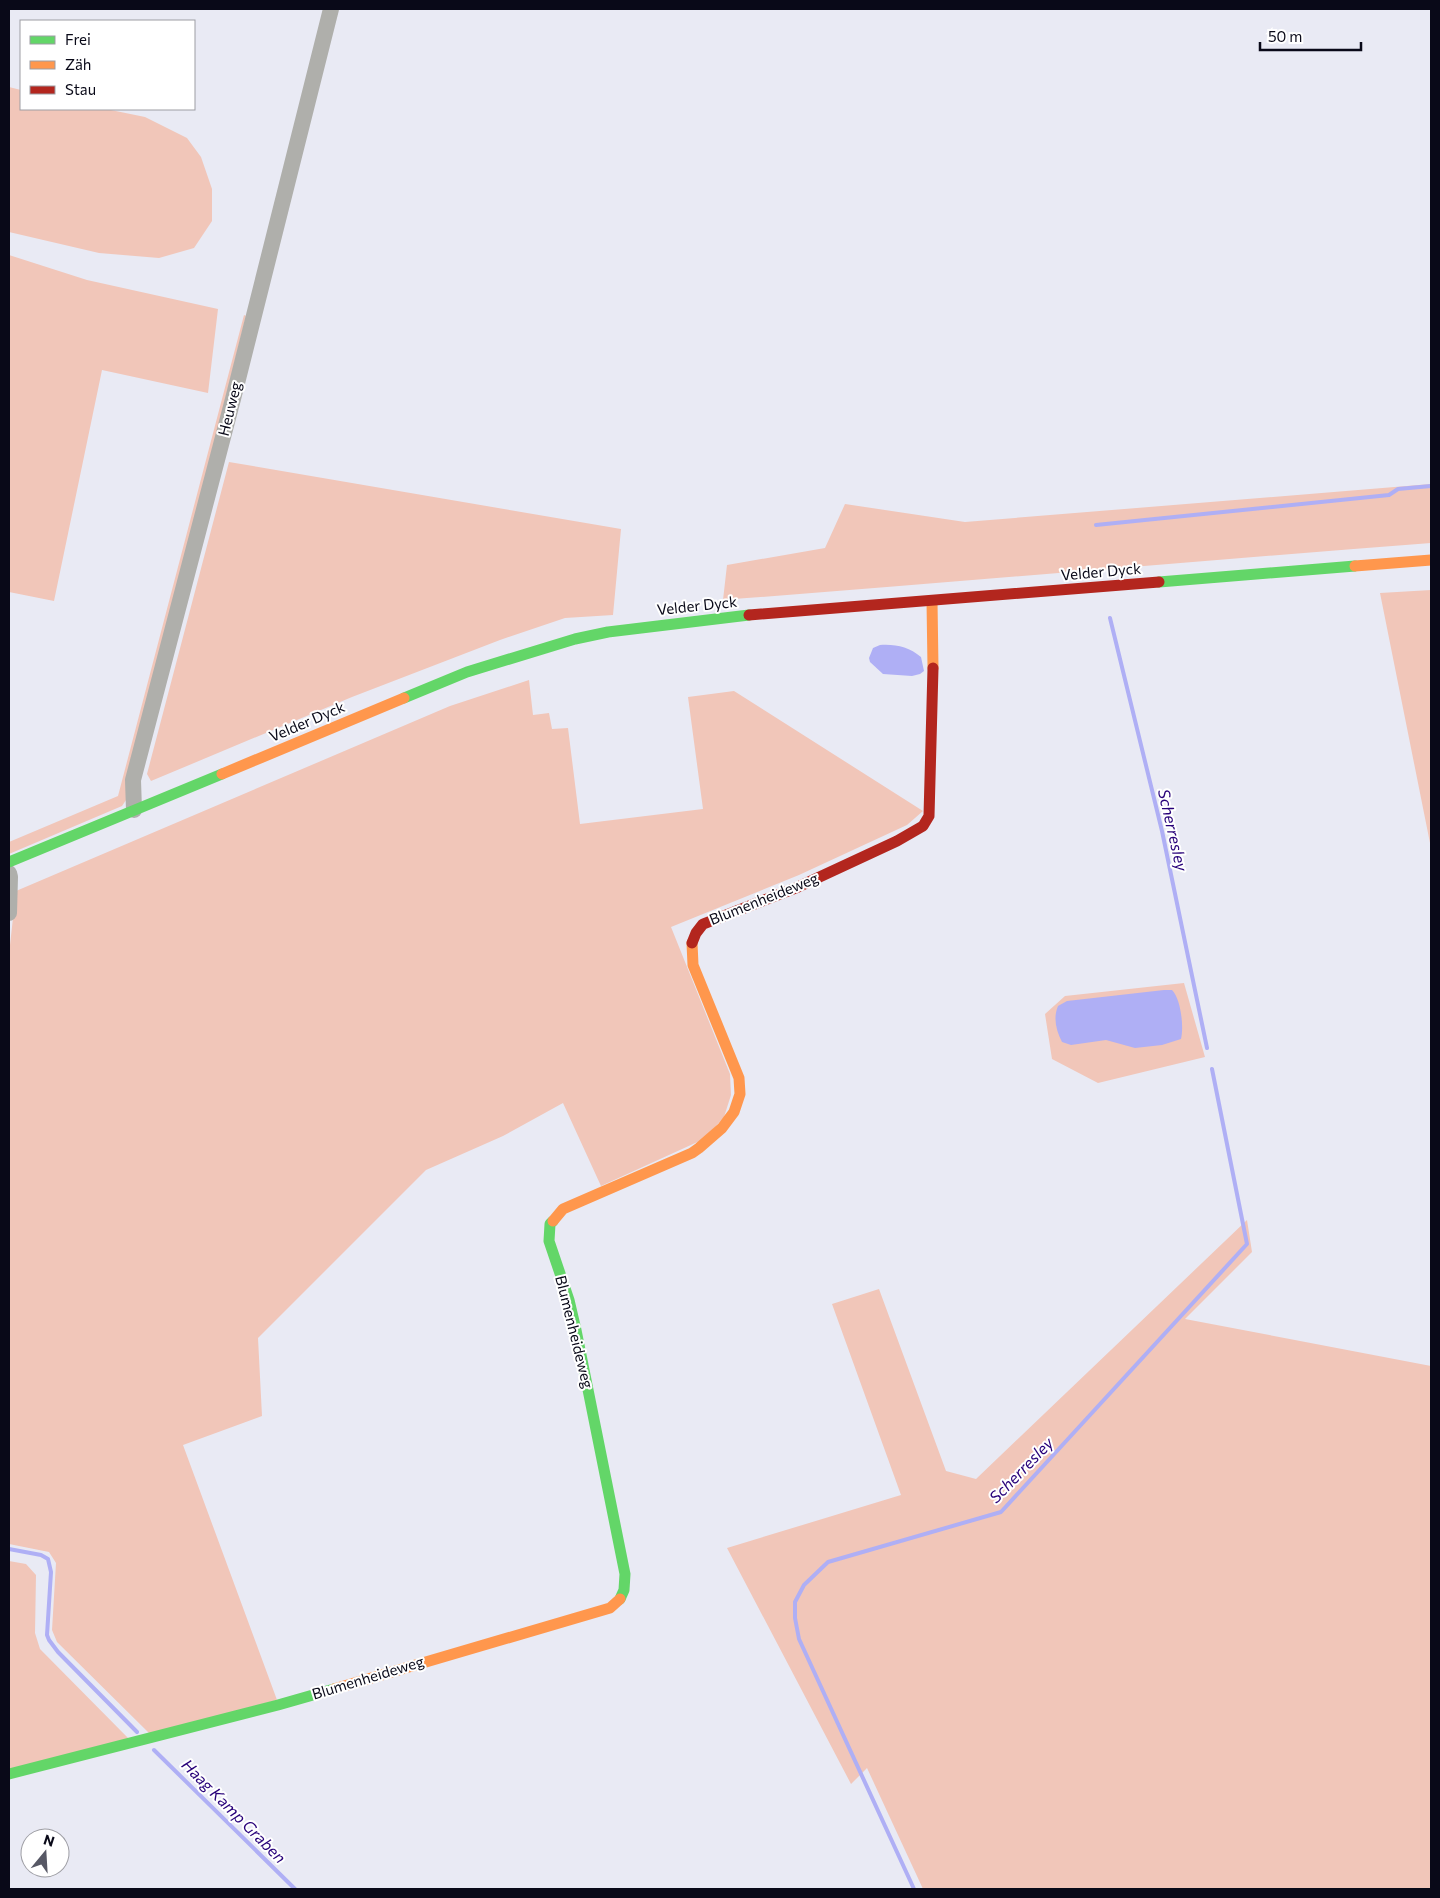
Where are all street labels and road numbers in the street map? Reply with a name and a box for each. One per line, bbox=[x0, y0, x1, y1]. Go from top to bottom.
street label: Heuweg bbox=[214, 380, 244, 438]
street label: Velder Dyck bbox=[1060, 559, 1142, 583]
street label: Velder Dyck bbox=[656, 592, 738, 618]
street label: Velder Dyck bbox=[266, 697, 347, 745]
street label: Blumenheideweg bbox=[706, 868, 821, 928]
street label: Blumenheideweg bbox=[552, 1273, 598, 1390]
street label: Blumenheideweg bbox=[310, 1651, 426, 1703]

